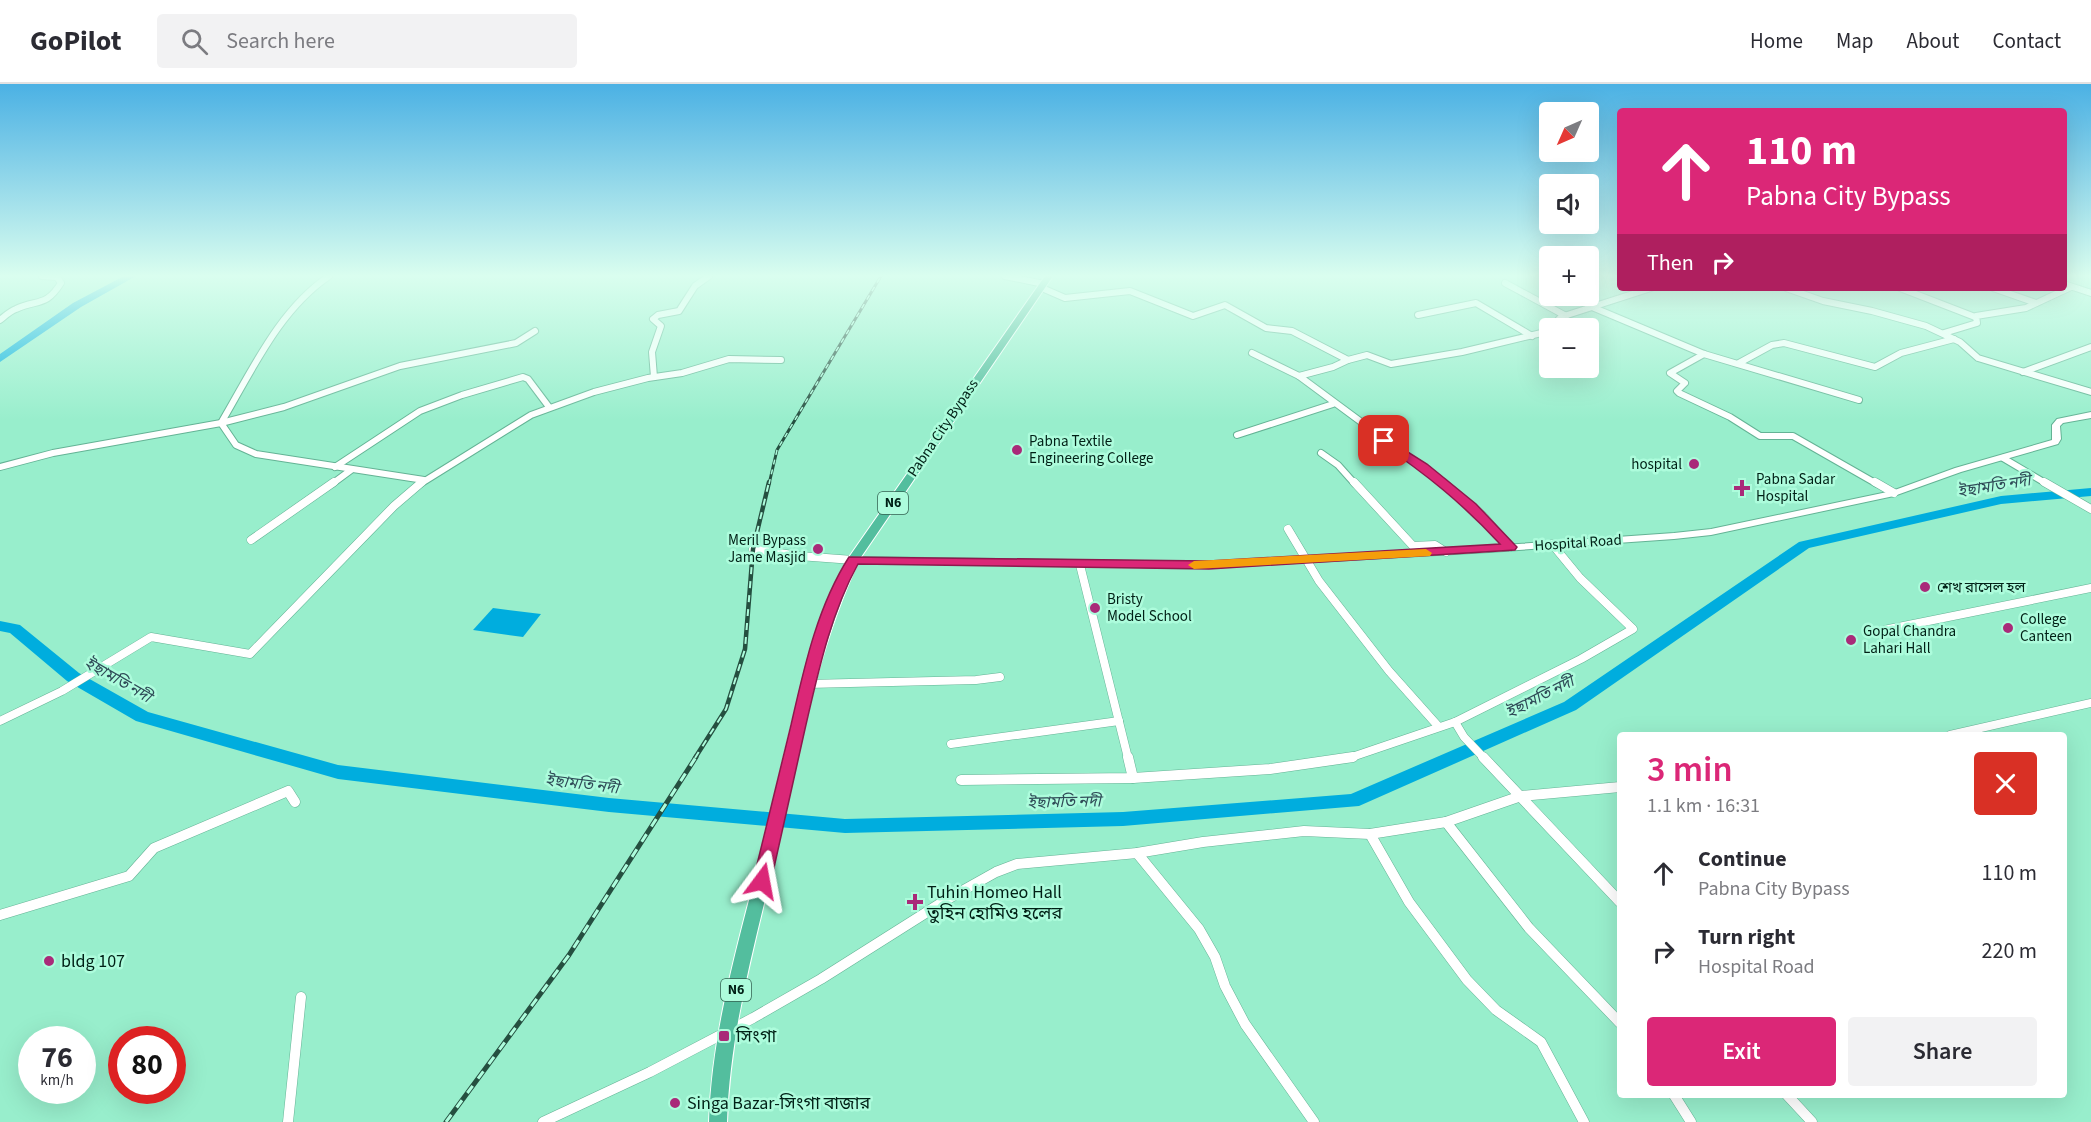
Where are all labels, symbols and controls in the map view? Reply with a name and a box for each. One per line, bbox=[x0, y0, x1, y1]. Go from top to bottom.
search box bbox=[157, 14, 577, 68]
text: GoPilot bbox=[30, 21, 121, 61]
icon: search bbox=[178, 25, 211, 58]
text: Search here bbox=[226, 25, 335, 57]
text: Home bbox=[1750, 26, 1803, 56]
text: Map bbox=[1836, 26, 1874, 56]
text: About bbox=[1907, 26, 1959, 56]
text: Contact bbox=[1992, 26, 2061, 56]
north arrow bbox=[1539, 102, 1599, 162]
map controls bbox=[1539, 102, 1599, 378]
text: 110 m bbox=[1746, 121, 1857, 181]
icon: ahead bbox=[1647, 132, 1725, 210]
button: sound bbox=[1539, 174, 1599, 234]
text: Pabna City Bypass bbox=[1746, 177, 1951, 216]
button: + bbox=[1539, 246, 1599, 306]
icon: right bbox=[1706, 246, 1739, 279]
text: Then bbox=[1647, 247, 1694, 279]
button: − bbox=[1539, 318, 1599, 378]
street label: Pabna City Bypass bbox=[903, 375, 983, 481]
pin bbox=[1358, 415, 1409, 466]
icon: arrive bbox=[1367, 424, 1400, 457]
place label: Pabna Textile Engineering College bbox=[1029, 431, 1154, 469]
marker: Pabna Textile Engineering College bbox=[1010, 443, 1024, 457]
place label: hospital bbox=[1631, 454, 1682, 475]
marker: hospital bbox=[1687, 457, 1701, 471]
place label: Pabna Sadar Hospital bbox=[1756, 469, 1836, 507]
water label: ইছামতি নদী bbox=[1956, 469, 2035, 503]
marker: Pabna Sadar Hospital bbox=[1733, 479, 1751, 497]
road number: N6 bbox=[878, 492, 908, 514]
street label: Hospital Road bbox=[1534, 529, 1622, 557]
place label: Meril Bypass Jame Masjid bbox=[728, 530, 806, 568]
marker: Meril Bypass Jame Masjid bbox=[811, 542, 825, 556]
place label: শেখ রাসেল হল bbox=[1937, 577, 2027, 598]
marker: শেখ রাসেল হল bbox=[1918, 580, 1932, 594]
place label: Bristy Model School bbox=[1107, 589, 1192, 627]
marker: Bristy Model School bbox=[1088, 601, 1102, 615]
place label: College Canteen bbox=[2020, 609, 2072, 647]
place label: Gopal Chandra Lahari Hall bbox=[1863, 621, 1956, 659]
marker: College Canteen bbox=[2001, 621, 2015, 635]
marker: Gopal Chandra Lahari Hall bbox=[1844, 633, 1858, 647]
water label: ইছামতি নদী bbox=[81, 652, 158, 709]
water label: ইছামতি নদী bbox=[1502, 669, 1580, 724]
text: 3 min bbox=[1647, 744, 1733, 795]
button: close bbox=[1974, 752, 2037, 815]
water label: ইছামতি নদী bbox=[544, 769, 623, 800]
water label: ইছামতি নদী bbox=[1027, 790, 1104, 814]
text: 1.1 km · 16:31 bbox=[1647, 792, 1760, 820]
text: Continue bbox=[1698, 843, 1787, 875]
position arrow bbox=[730, 849, 794, 913]
icon: ahead bbox=[1647, 857, 1680, 890]
text: 110 m bbox=[1982, 857, 2037, 889]
text: Pabna City Bypass bbox=[1698, 875, 1850, 903]
place label: Tuhin Homeo Hall তুহিন হোমিও হলের bbox=[926, 880, 1062, 926]
marker: Tuhin Homeo Hall তুহিন হোমিও হলের bbox=[908, 895, 922, 909]
text: Turn right bbox=[1698, 921, 1795, 953]
icon: right bbox=[1647, 935, 1680, 968]
text: 220 m bbox=[1982, 935, 2037, 967]
place label: bldg 107 bbox=[61, 949, 125, 974]
text: Hospital Road bbox=[1698, 953, 1815, 981]
marker: bldg 107 bbox=[42, 954, 56, 968]
road number: N6 bbox=[721, 979, 751, 1001]
button: Exit bbox=[1647, 1017, 1836, 1086]
button: Share bbox=[1848, 1017, 2037, 1086]
place label: সিংগা bbox=[735, 1024, 777, 1049]
speed limit sign: 80 bbox=[108, 1026, 186, 1104]
marker: সিংগা bbox=[717, 1029, 731, 1043]
text: 76 bbox=[41, 1036, 73, 1079]
text: km/h bbox=[40, 1070, 74, 1091]
place label: Singa Bazar-সিংগা বাজার bbox=[687, 1091, 870, 1116]
marker: Singa Bazar-সিংগা বাজার bbox=[668, 1096, 682, 1110]

